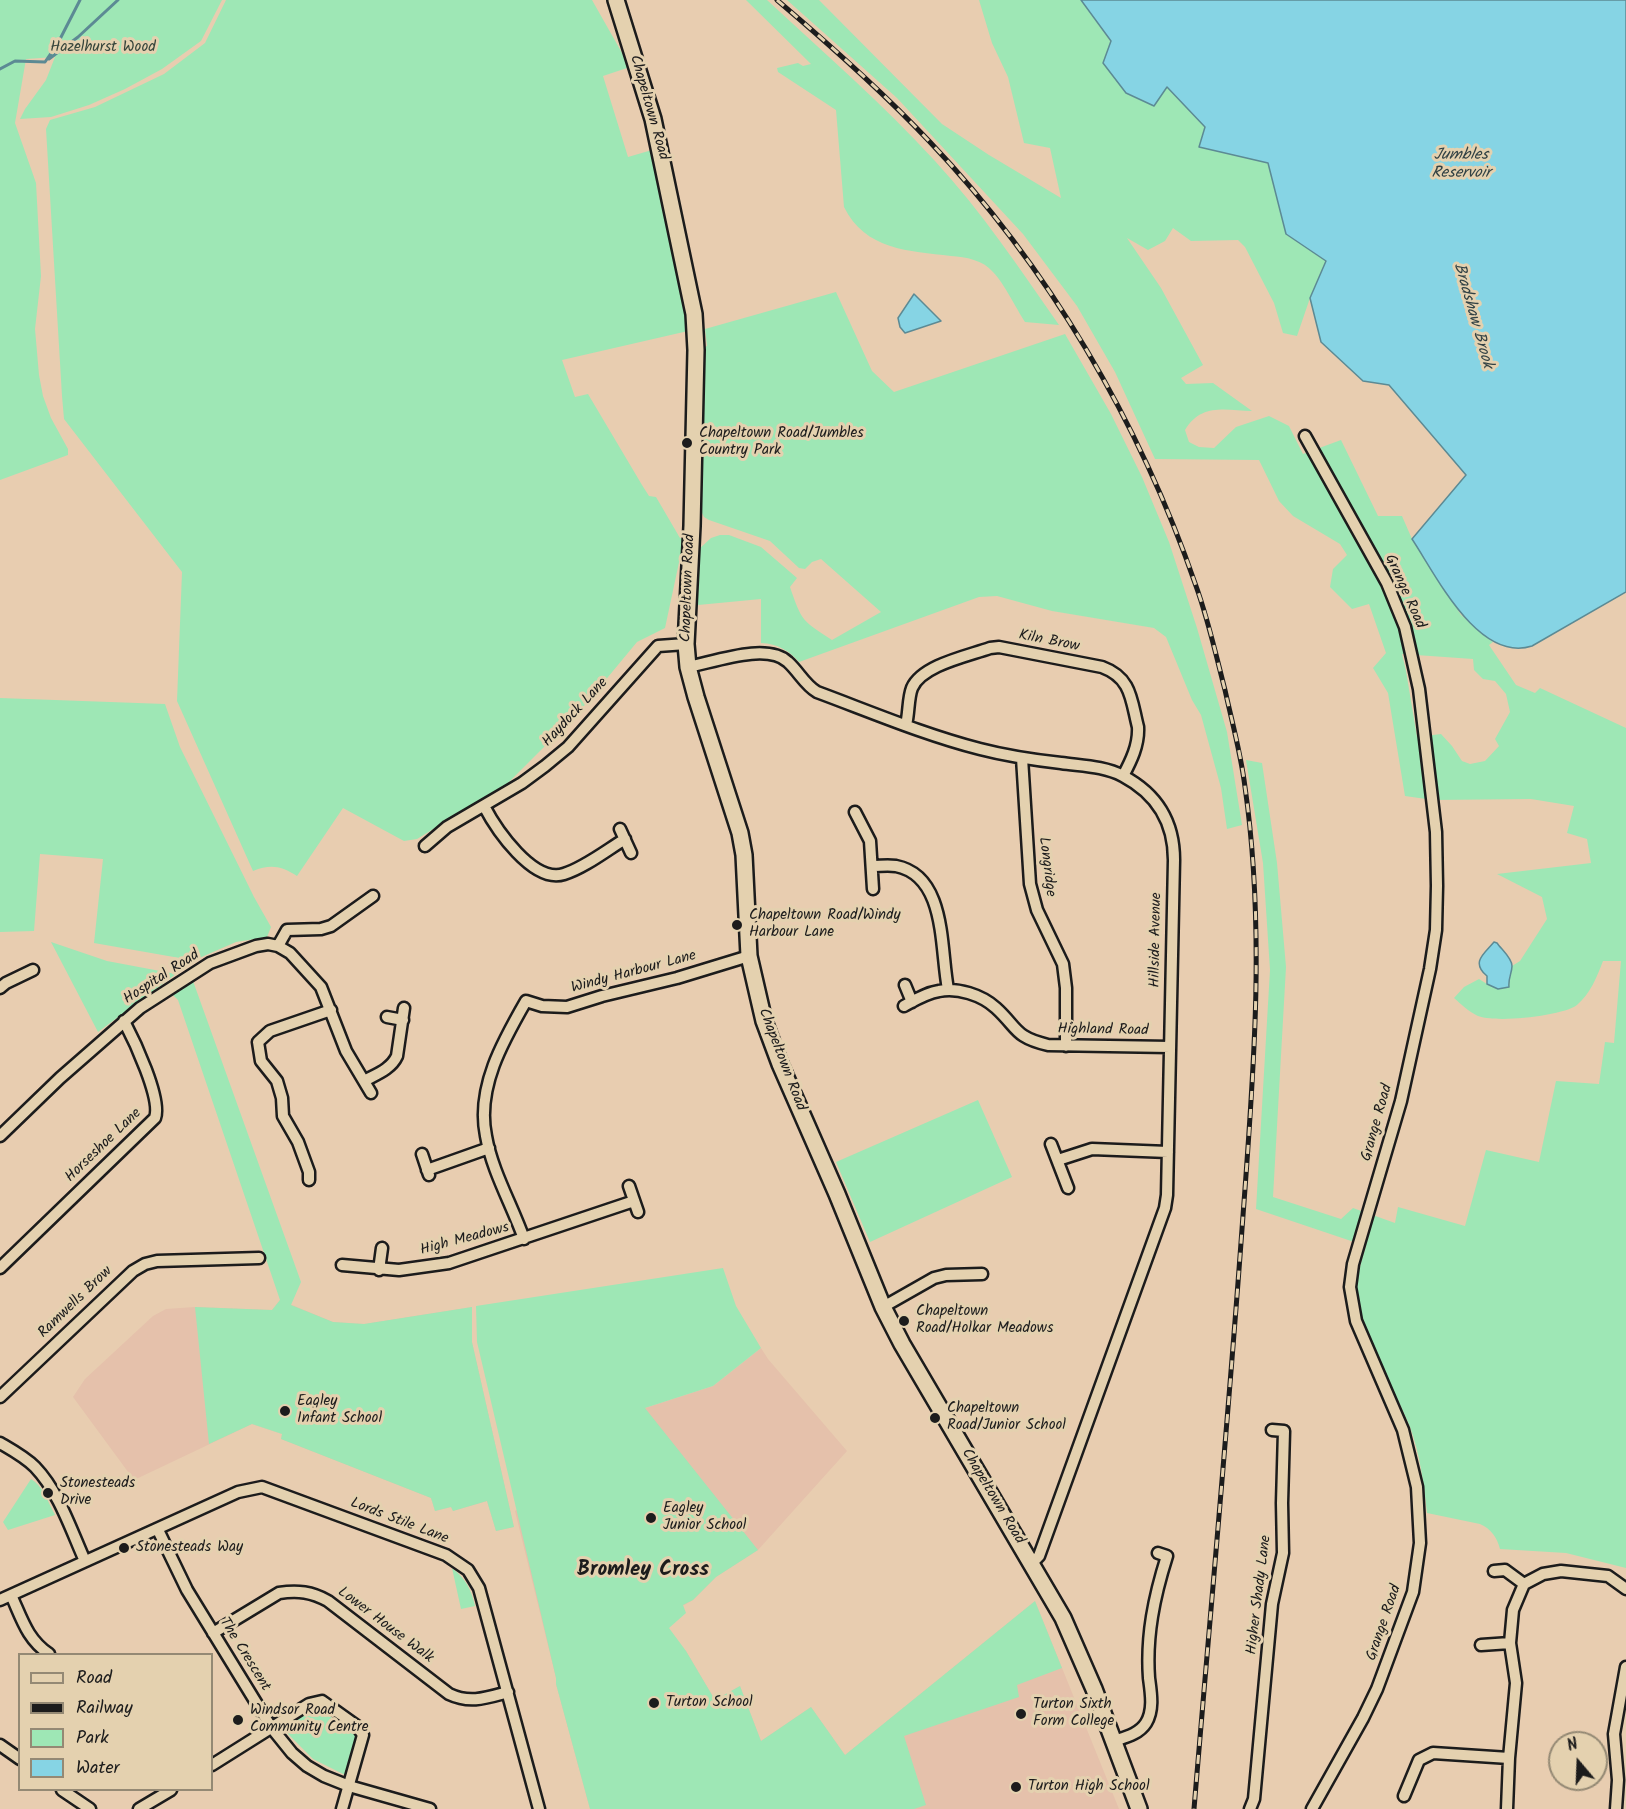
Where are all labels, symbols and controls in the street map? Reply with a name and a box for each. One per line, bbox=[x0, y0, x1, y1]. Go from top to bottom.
park label: Hazelhurst Wood bbox=[50, 39, 156, 57]
street label: Chapeltown Road bbox=[624, 53, 672, 163]
water label: Jumbles Reservoir bbox=[1432, 146, 1490, 184]
water label: Bradshaw Brook bbox=[1448, 261, 1496, 371]
place label: Chapeltown Road/Jumbles Country Park bbox=[699, 425, 864, 460]
marker: Chapeltown Road/Jumbles Country Park bbox=[680, 436, 694, 450]
street label: Chapeltown Road bbox=[678, 534, 700, 642]
street label: Grange Road bbox=[1380, 552, 1428, 632]
street label: Kiln Brow bbox=[1017, 627, 1081, 657]
street label: Haydock Lane bbox=[539, 675, 613, 751]
street label: Longridge bbox=[1033, 836, 1059, 898]
street label: Hillside Avenue bbox=[1147, 892, 1167, 988]
place label: Chapeltown Road/Windy Harbour Lane bbox=[749, 907, 901, 942]
marker: Chapeltown Road/Windy Harbour Lane bbox=[730, 918, 744, 932]
street label: Hospital Road bbox=[121, 947, 203, 1009]
street label: Windy Harbour Lane bbox=[570, 948, 698, 998]
street label: Chapeltown Road bbox=[753, 1006, 809, 1114]
street label: Highland Road bbox=[1057, 1021, 1149, 1041]
street label: Grange Road bbox=[1358, 1082, 1398, 1164]
street label: Horseshoe Lane bbox=[62, 1105, 146, 1187]
street label: High Meadows bbox=[419, 1220, 511, 1260]
street label: Ramwells Brow bbox=[35, 1263, 117, 1343]
place label: Chapeltown Road/Holkar Meadows bbox=[916, 1303, 1053, 1338]
marker: Chapeltown Road/Holkar Meadows bbox=[897, 1314, 911, 1328]
place label: Eagley Infant School bbox=[297, 1393, 382, 1428]
place label: Chapeltown Road/Junior School bbox=[947, 1400, 1066, 1435]
marker: Eagley Infant School bbox=[278, 1404, 292, 1418]
marker: Chapeltown Road/Junior School bbox=[928, 1411, 942, 1425]
street label: Chapeltown Road bbox=[956, 1446, 1028, 1548]
place label: Stonesteads Drive bbox=[60, 1475, 135, 1510]
marker: Stonesteads Drive bbox=[41, 1486, 55, 1500]
street label: Lords Stile Lane bbox=[347, 1495, 451, 1549]
place label: Eagley Junior School bbox=[663, 1500, 747, 1535]
marker: Eagley Junior School bbox=[644, 1511, 658, 1525]
street label: Higher Shady Lane bbox=[1244, 1534, 1276, 1656]
place label: Stonesteads Way bbox=[136, 1539, 243, 1557]
marker: Stonesteads Way bbox=[117, 1541, 131, 1555]
district label: Bromley Cross bbox=[577, 1558, 709, 1584]
street label: Grange Road bbox=[1364, 1583, 1406, 1663]
street label: Lower House Walk bbox=[333, 1584, 437, 1668]
street label: The Crescent bbox=[214, 1615, 274, 1695]
legend bbox=[18, 1653, 213, 1791]
text: Road bbox=[76, 1664, 112, 1693]
text: Railway bbox=[76, 1694, 133, 1723]
place label: Turton School bbox=[666, 1694, 753, 1712]
marker: Turton School bbox=[647, 1696, 661, 1710]
place label: Turton Sixth Form College bbox=[1033, 1696, 1114, 1731]
place label: Windsor Road Community Centre bbox=[250, 1702, 369, 1737]
marker: Turton Sixth Form College bbox=[1014, 1707, 1028, 1721]
marker: Windsor Road Community Centre bbox=[231, 1713, 245, 1727]
text: Park bbox=[76, 1724, 109, 1753]
north arrow bbox=[1548, 1731, 1608, 1791]
text: N bbox=[1564, 1732, 1581, 1759]
text: Water bbox=[76, 1754, 120, 1783]
place label: Turton High School bbox=[1028, 1778, 1150, 1796]
marker: Turton High School bbox=[1009, 1780, 1023, 1794]

